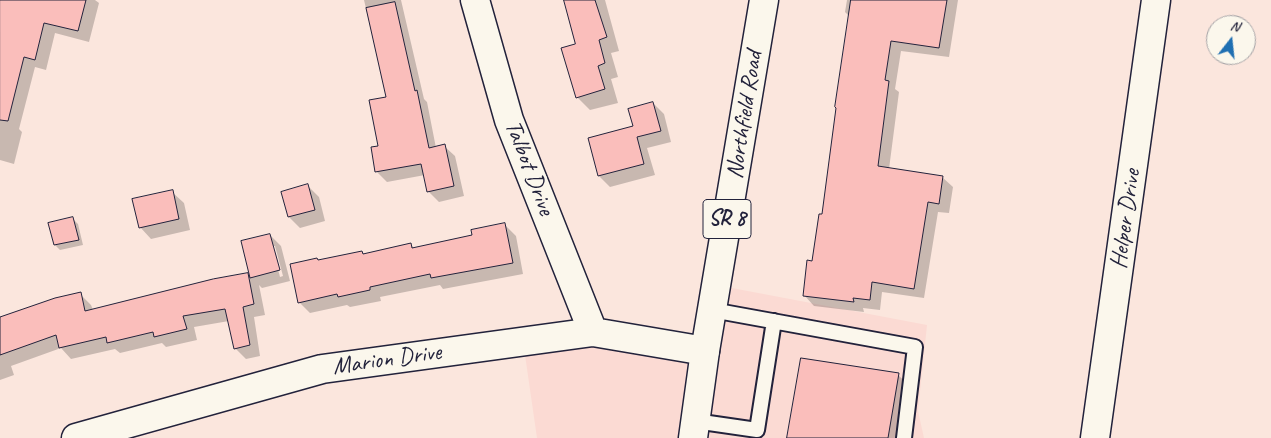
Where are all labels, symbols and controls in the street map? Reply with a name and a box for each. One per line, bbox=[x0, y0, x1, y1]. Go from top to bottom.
north arrow bbox=[1206, 15, 1256, 65]
text: N bbox=[1228, 17, 1242, 35]
street label: Northfield Road bbox=[721, 49, 769, 181]
street label: Talbot Drive bbox=[498, 117, 560, 219]
street label: Helper Drive bbox=[1105, 167, 1147, 271]
road number: SR 8 bbox=[703, 200, 751, 238]
street label: Marion Drive bbox=[331, 338, 443, 382]

